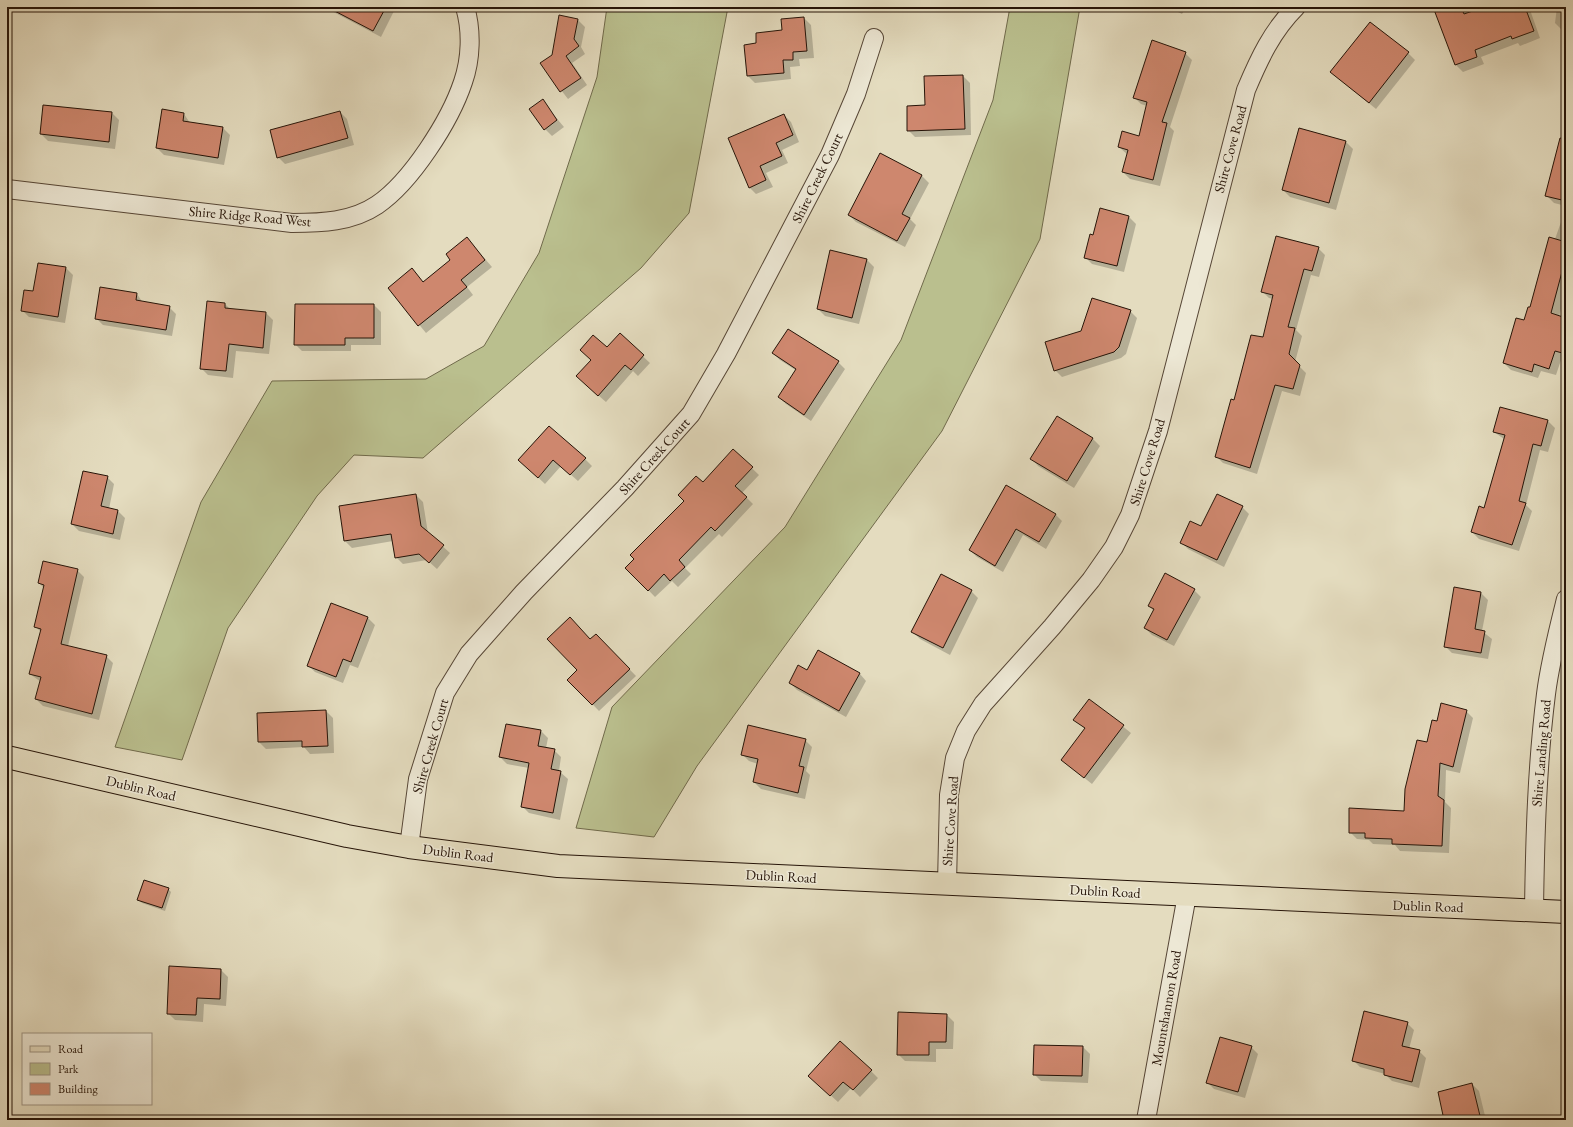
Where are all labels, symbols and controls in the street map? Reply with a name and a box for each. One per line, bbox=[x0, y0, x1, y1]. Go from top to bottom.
street label: Shire Cove Road bbox=[1210, 102, 1251, 195]
street label: Shire Creek Court bbox=[787, 129, 847, 226]
street label: Shire Ridge Road West bbox=[188, 202, 313, 230]
street label: Shire Creek Court bbox=[614, 413, 694, 499]
street label: Shire Cove Road bbox=[1125, 415, 1169, 508]
street label: Shire Creek Court bbox=[408, 696, 452, 796]
street label: Shire Landing Road bbox=[1527, 698, 1555, 807]
street label: Dublin Road bbox=[104, 771, 179, 805]
street label: Shire Cove Road bbox=[938, 775, 962, 867]
street label: Dublin Road bbox=[422, 840, 495, 866]
street label: Dublin Road bbox=[745, 865, 818, 887]
street label: Dublin Road bbox=[1069, 880, 1142, 902]
street label: Dublin Road bbox=[1392, 896, 1465, 916]
street label: Mountshannon Road bbox=[1147, 948, 1185, 1067]
legend bbox=[22, 1033, 152, 1105]
text: Road bbox=[58, 1041, 84, 1057]
text: Park bbox=[58, 1061, 79, 1077]
text: Building bbox=[58, 1081, 99, 1097]

